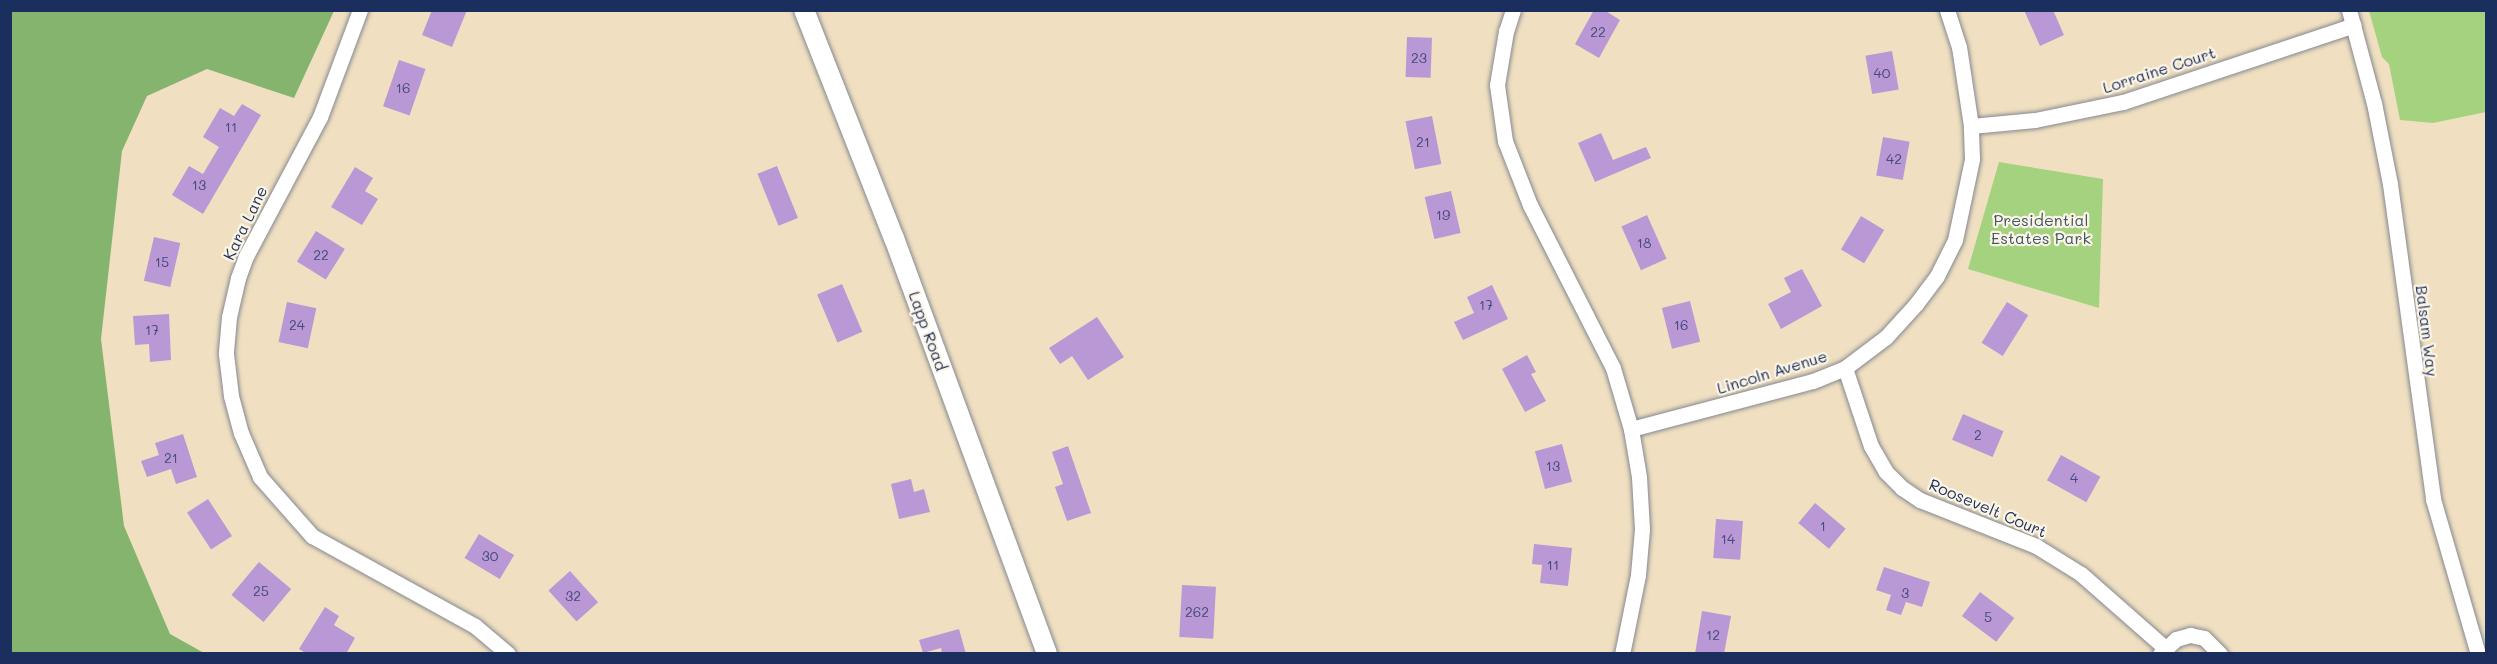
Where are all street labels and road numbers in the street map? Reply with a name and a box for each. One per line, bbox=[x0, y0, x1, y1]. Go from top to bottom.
street label: Lorraine Court bbox=[2100, 43, 2218, 97]
street label: Kara Lane bbox=[219, 183, 271, 263]
street label: Balsam Way bbox=[2412, 284, 2442, 378]
street label: Lapp Road bbox=[905, 289, 951, 373]
street label: Lincoln Avenue bbox=[1714, 346, 1830, 398]
street label: Roosevelt Court bbox=[1926, 475, 2050, 541]

